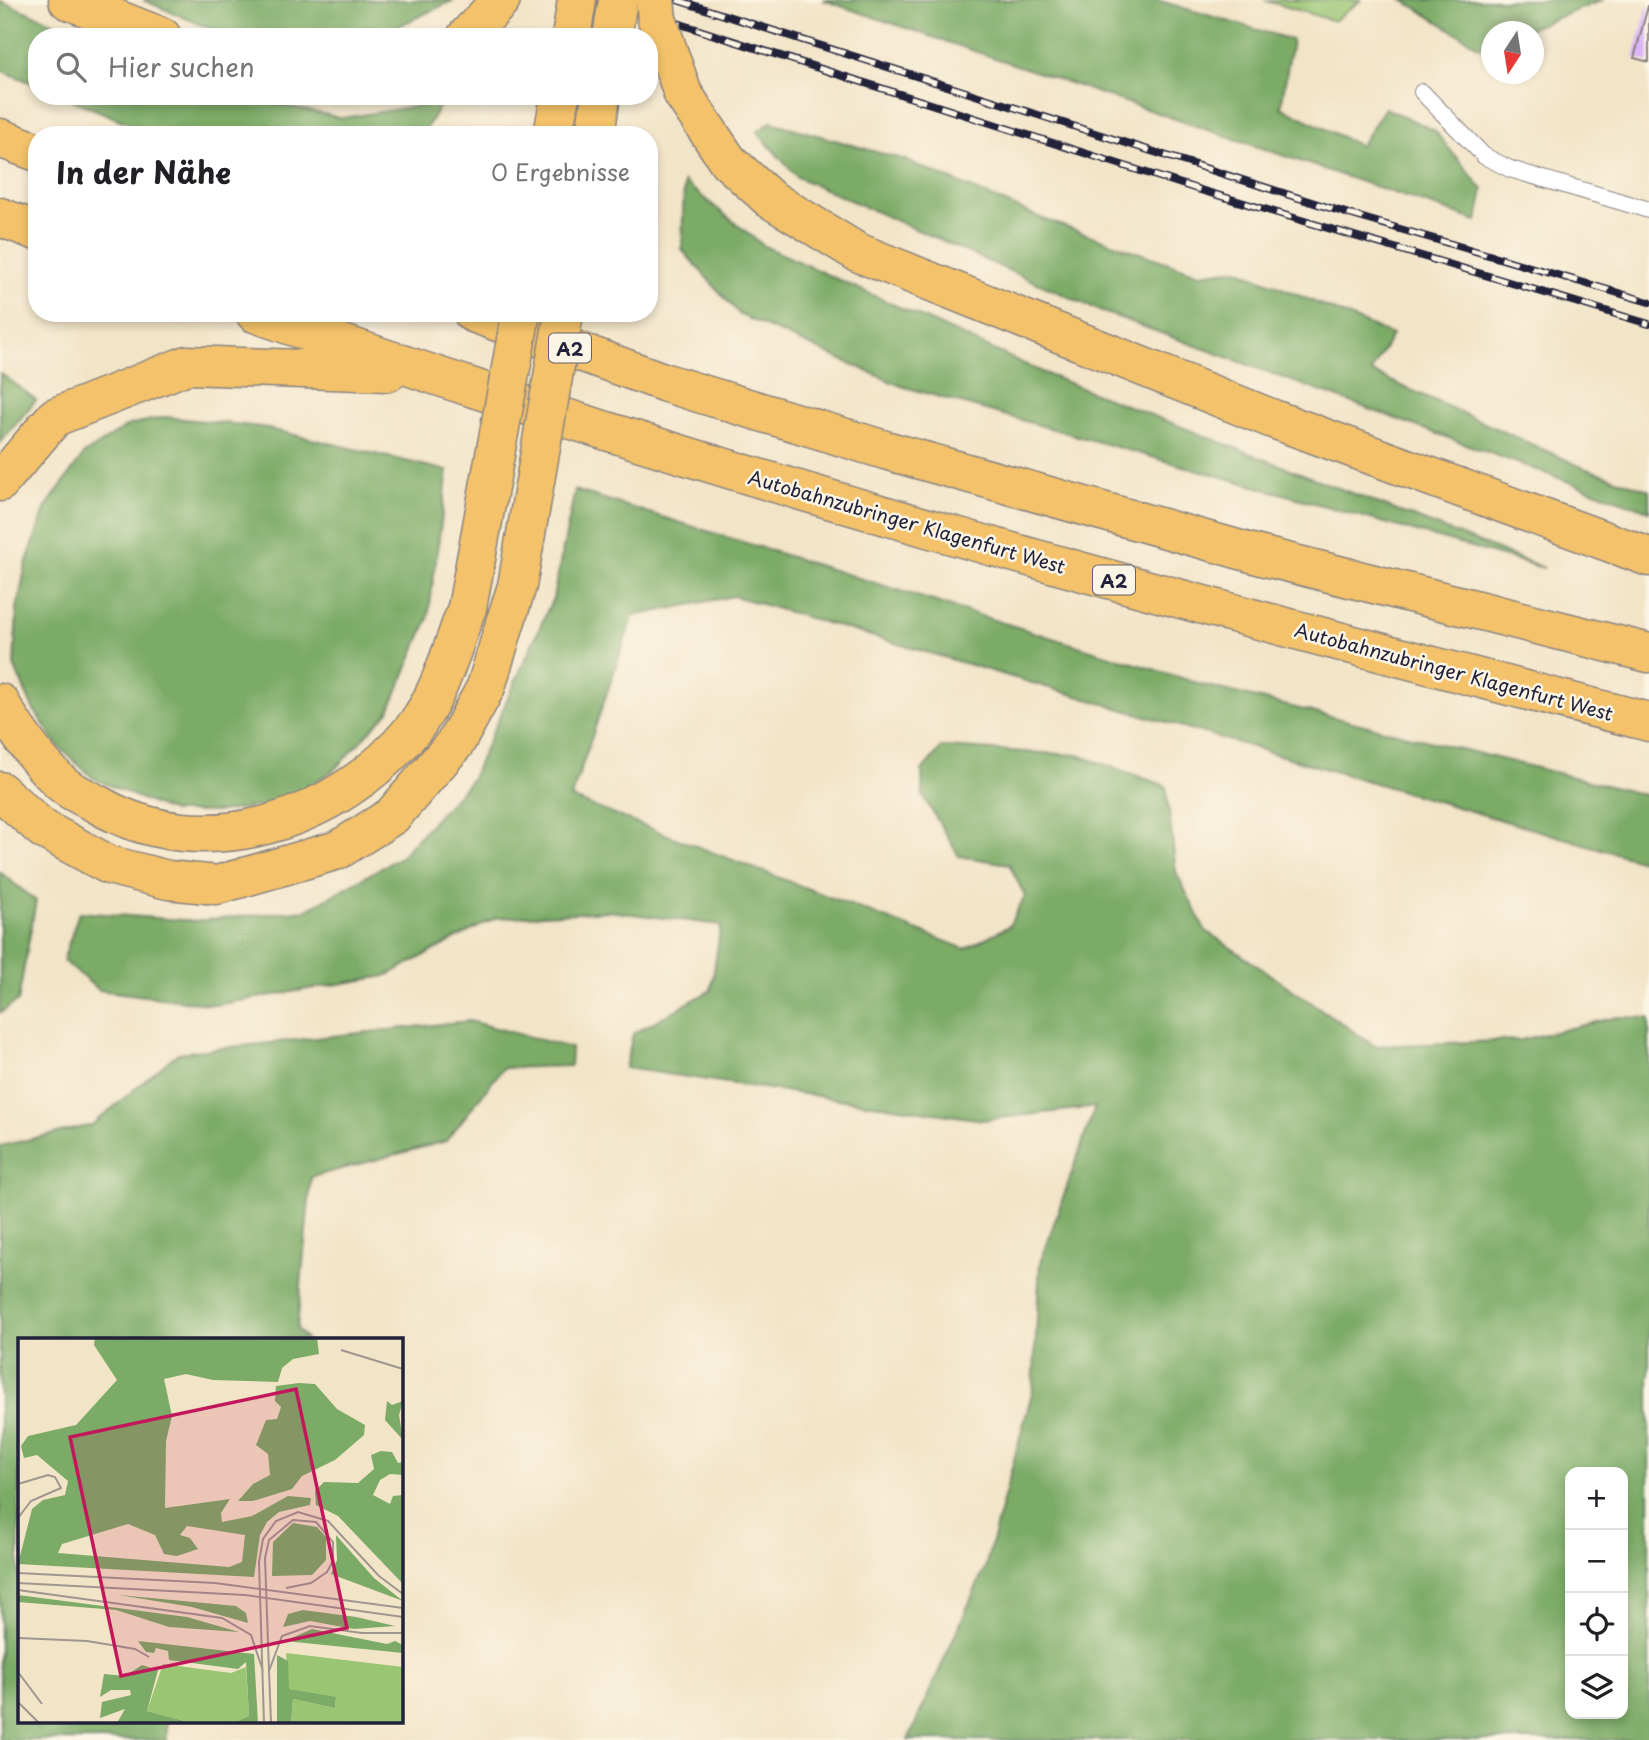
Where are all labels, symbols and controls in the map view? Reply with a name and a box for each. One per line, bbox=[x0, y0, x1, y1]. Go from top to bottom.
north arrow bbox=[1481, 21, 1544, 84]
search box bbox=[28, 28, 658, 105]
text: Hier suchen bbox=[108, 47, 255, 86]
icon: search bbox=[52, 48, 90, 86]
text: In der Nähe bbox=[56, 149, 231, 194]
text: 0 Ergebnisse bbox=[491, 154, 630, 189]
road number: A2 bbox=[549, 334, 591, 362]
street label: Autobahnzubringer Klagenfurt West bbox=[745, 462, 1069, 580]
road number: A2 bbox=[1093, 566, 1135, 594]
street label: Autobahnzubringer Klagenfurt West bbox=[1292, 615, 1617, 727]
inset map bbox=[18, 1338, 402, 1722]
map controls bbox=[1565, 1467, 1628, 1719]
button: + bbox=[1565, 1467, 1628, 1530]
button: − bbox=[1565, 1530, 1628, 1593]
button: locate bbox=[1565, 1593, 1628, 1656]
button: layers bbox=[1565, 1656, 1628, 1719]

